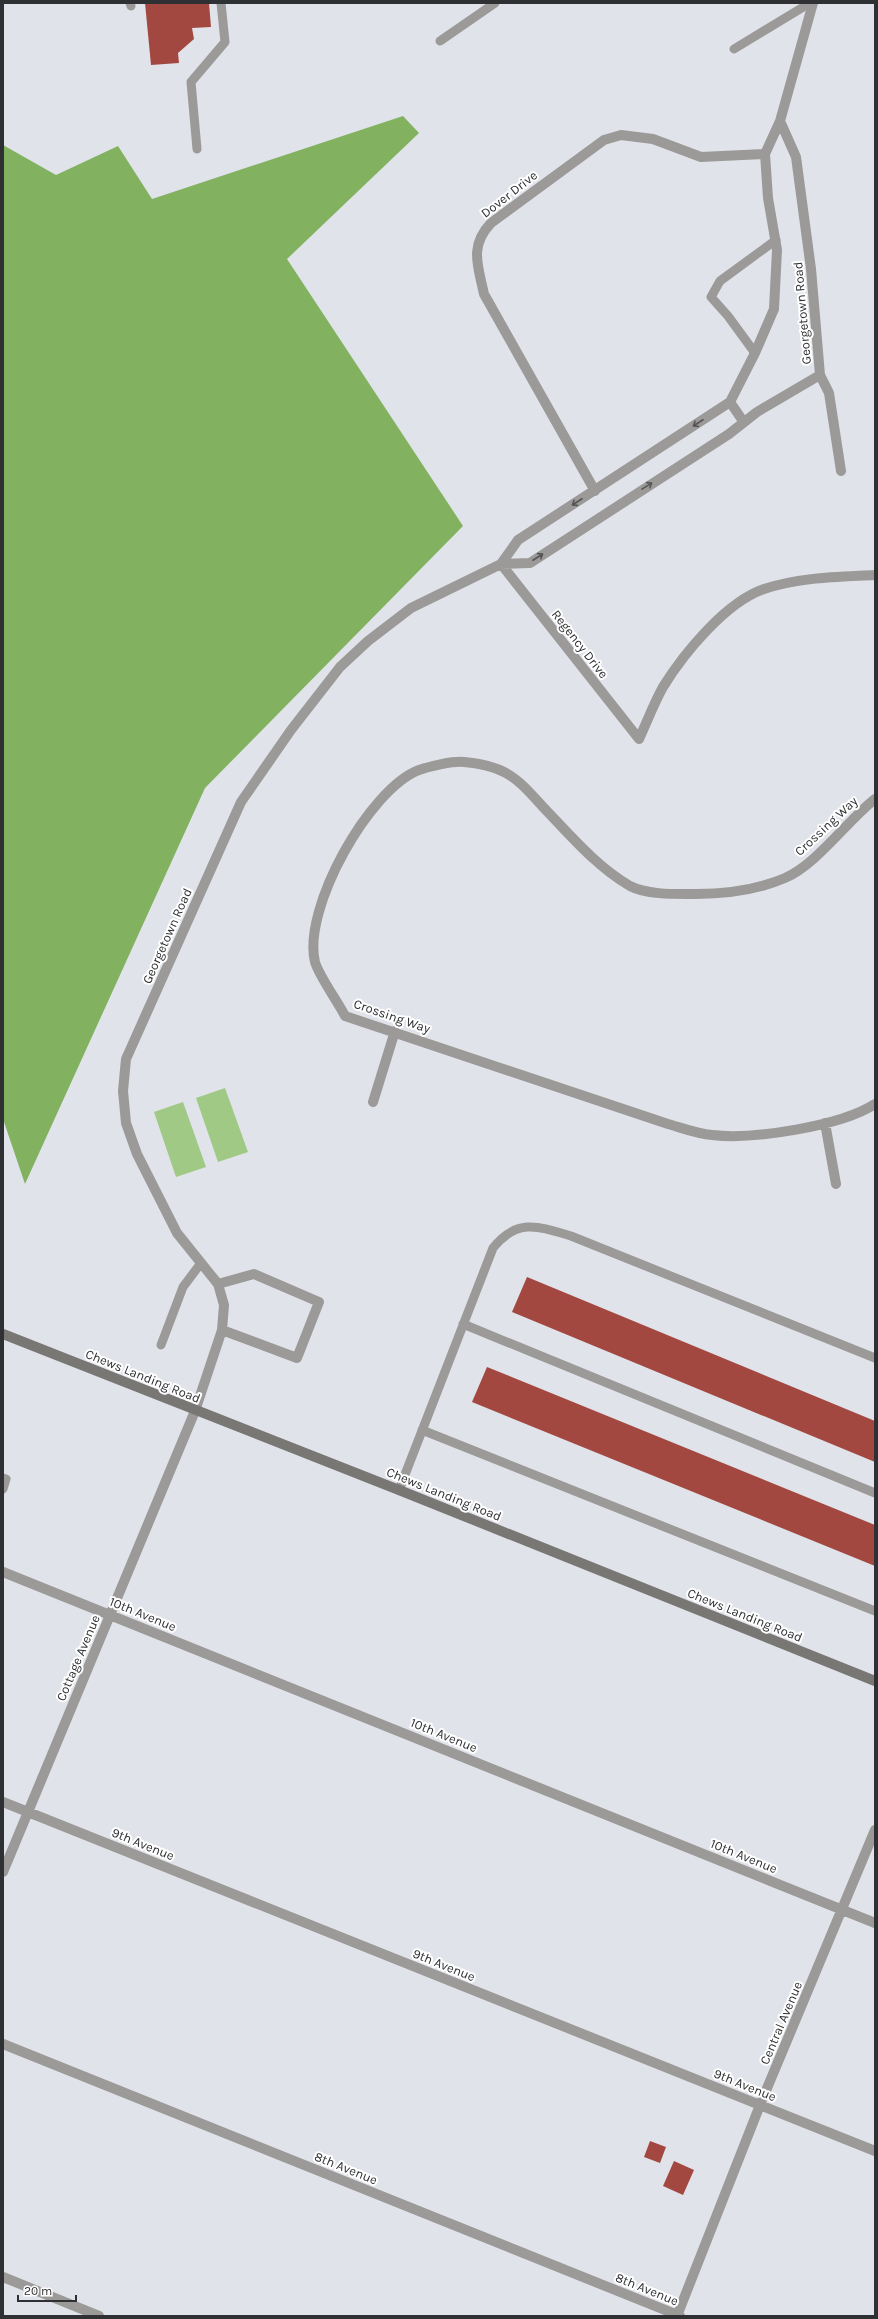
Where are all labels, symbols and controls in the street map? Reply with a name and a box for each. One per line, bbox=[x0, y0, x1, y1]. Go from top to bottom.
street label: Dover Drive bbox=[478, 167, 540, 221]
street label: Georgetown Road bbox=[790, 261, 814, 365]
one-way arrow bbox=[693, 419, 704, 427]
one-way arrow bbox=[641, 482, 653, 490]
one-way arrow bbox=[572, 498, 583, 506]
one-way arrow bbox=[532, 553, 543, 561]
street label: Regency Drive bbox=[549, 607, 612, 681]
street label: Crossing Way bbox=[792, 793, 860, 859]
street label: Georgetown Road bbox=[139, 886, 195, 986]
street label: Crossing Way bbox=[352, 996, 432, 1036]
street label: Chews Landing Road bbox=[83, 1346, 203, 1406]
street label: Chews Landing Road bbox=[384, 1464, 504, 1524]
street label: Chews Landing Road bbox=[685, 1585, 805, 1645]
street label: 10th Avenue bbox=[107, 1594, 179, 1634]
street label: Cottage Avenue bbox=[53, 1612, 103, 1703]
street label: 10th Avenue bbox=[408, 1715, 480, 1755]
street label: 9th Avenue bbox=[110, 1825, 177, 1863]
street label: 10th Avenue bbox=[708, 1836, 780, 1876]
street label: 9th Avenue bbox=[411, 1946, 478, 1984]
street label: Central Avenue bbox=[757, 1979, 805, 2067]
street label: 9th Avenue bbox=[712, 2066, 779, 2104]
street label: 8th Avenue bbox=[312, 2149, 380, 2188]
street label: 8th Avenue bbox=[613, 2270, 681, 2309]
scale bar bbox=[18, 2277, 76, 2303]
text: 20 m bbox=[24, 2284, 52, 2298]

